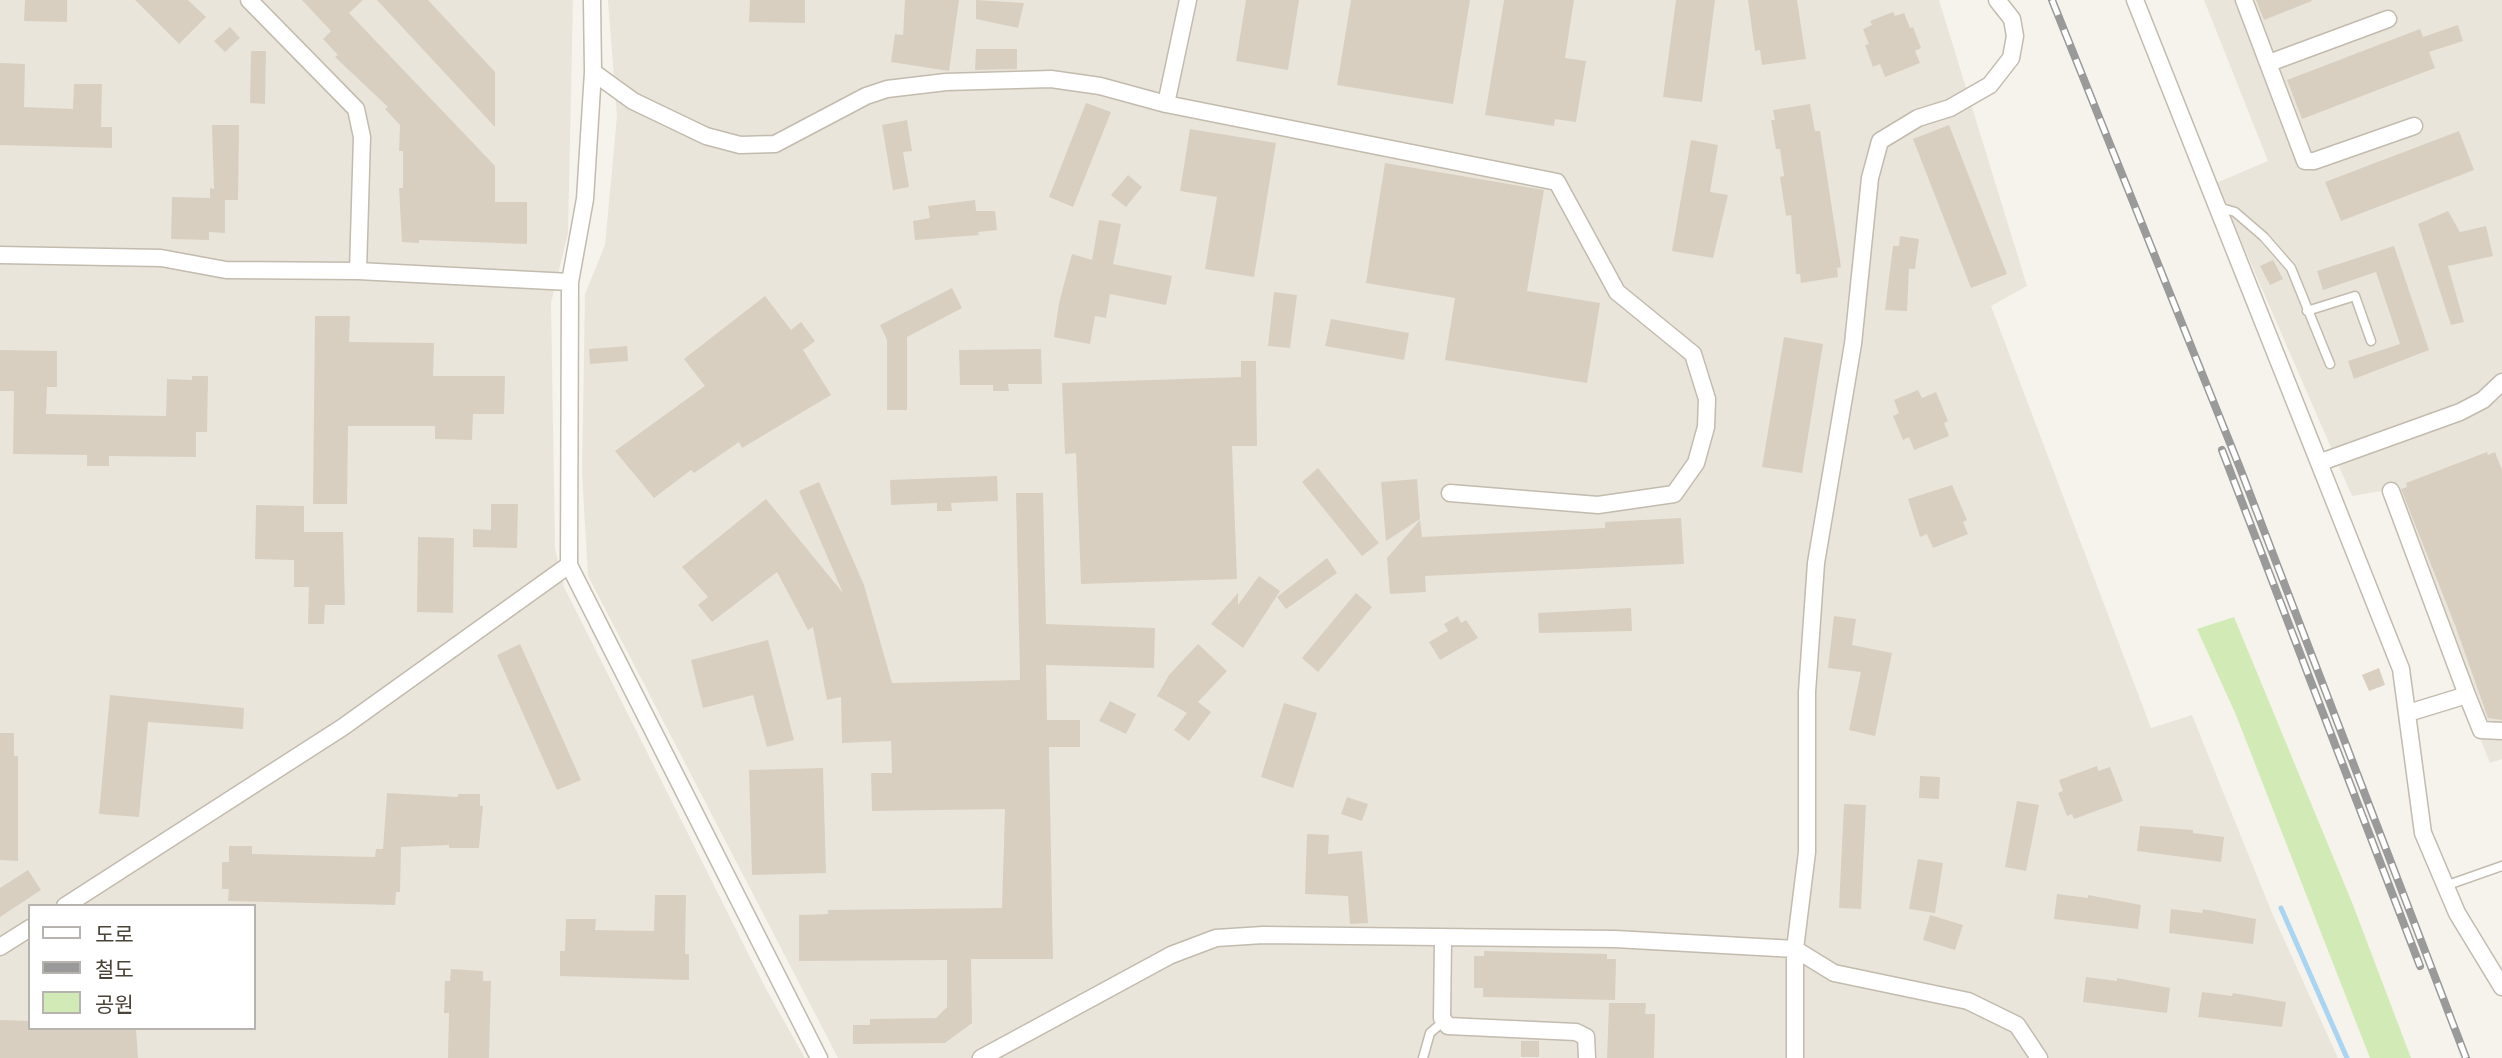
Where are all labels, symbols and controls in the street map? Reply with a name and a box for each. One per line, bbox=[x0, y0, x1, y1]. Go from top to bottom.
legend bbox=[28, 904, 256, 1030]
text: 도로 bbox=[95, 923, 134, 948]
text: 철도 bbox=[95, 958, 134, 983]
text: 공원 bbox=[95, 993, 134, 1018]

